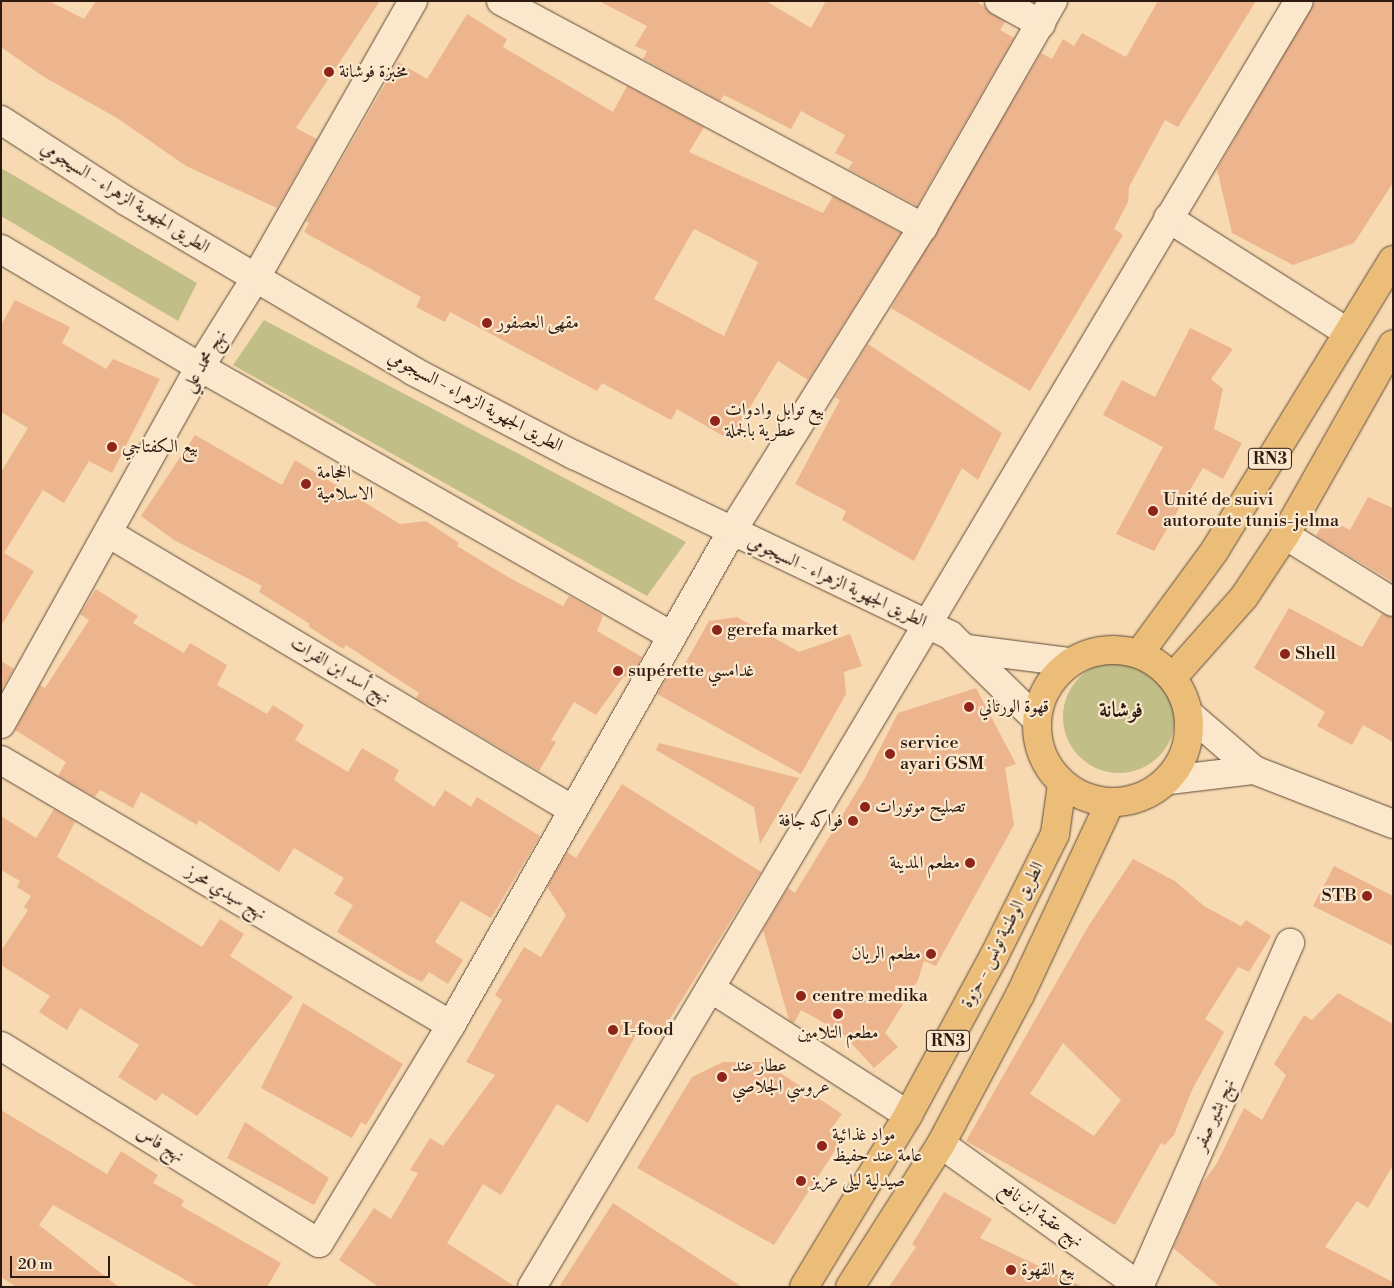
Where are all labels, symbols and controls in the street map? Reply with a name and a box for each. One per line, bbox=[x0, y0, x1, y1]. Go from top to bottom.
place label: مخبزة فوشانة bbox=[339, 61, 408, 83]
marker: مخبزة فوشانة bbox=[323, 66, 335, 78]
street label: الطريق الجهوية الزهراء - السيجومي bbox=[37, 137, 213, 259]
place label: مقهى العصفور bbox=[497, 312, 579, 334]
marker: مقهى العصفور bbox=[481, 317, 493, 329]
street label: نهج محمد علي bbox=[178, 326, 232, 396]
street label: الطريق الجهوية الزهراء - السيجومي bbox=[384, 347, 566, 457]
place label: بيع توابل وادوات عطرية بالجملة bbox=[725, 400, 824, 442]
marker: بيع توابل وادوات عطرية بالجملة bbox=[709, 415, 721, 427]
place label: بيع الكفتاجي bbox=[122, 436, 198, 458]
marker: بيع الكفتاجي bbox=[106, 441, 118, 453]
road number: RN3 bbox=[1248, 446, 1292, 472]
place label: الحجامة الاسلامية bbox=[317, 463, 373, 506]
marker: الحجامة الاسلامية bbox=[299, 477, 313, 491]
place label: Unité de suivi autoroute tunis-jelma bbox=[1163, 490, 1339, 532]
marker: Unité de suivi autoroute tunis-jelma bbox=[1147, 505, 1159, 517]
street label: الطريق الجهوية الزهراء - السيجومي bbox=[744, 531, 930, 633]
place label: gerefa market bbox=[727, 619, 838, 641]
marker: gerefa market bbox=[711, 624, 723, 636]
street label: نهج أسد ابن الفرات bbox=[286, 633, 394, 709]
place label: Shell bbox=[1295, 643, 1336, 665]
marker: Shell bbox=[1279, 648, 1291, 660]
place label: supérette غدامسي bbox=[628, 660, 754, 682]
marker: supérette غدامسي bbox=[612, 665, 624, 677]
place label: قهوة الورتاني bbox=[979, 696, 1049, 718]
district label: فوشانة bbox=[1099, 698, 1143, 724]
marker: قهوة الورتاني bbox=[963, 701, 975, 713]
place label: service ayari GSM bbox=[900, 733, 984, 776]
marker: service ayari GSM bbox=[884, 748, 896, 760]
place label: تصليح موتورات bbox=[875, 796, 965, 818]
marker: تصليح موتورات bbox=[859, 801, 871, 813]
place label: فواكه جافة bbox=[779, 810, 843, 832]
marker: فواكه جافة bbox=[847, 815, 859, 827]
place label: مطعم المدينة bbox=[889, 852, 960, 874]
marker: مطعم المدينة bbox=[964, 857, 976, 869]
street label: الطريق الوطنية تونس - حزوة bbox=[957, 858, 1049, 1012]
street label: نهج سيدي محرز bbox=[182, 861, 270, 925]
place label: STB bbox=[1322, 885, 1357, 907]
marker: STB bbox=[1361, 890, 1373, 902]
place label: مطعم الريان bbox=[851, 943, 921, 965]
marker: مطعم الريان bbox=[925, 948, 937, 960]
place label: centre medika bbox=[812, 985, 928, 1007]
marker: centre medika bbox=[794, 989, 808, 1003]
marker: مطعم التلامين bbox=[832, 1008, 844, 1020]
place label: I-food bbox=[623, 1019, 674, 1041]
place label: مطعم التلامين bbox=[797, 1022, 879, 1044]
marker: I-food bbox=[607, 1024, 619, 1036]
road number: RN3 bbox=[926, 1028, 970, 1054]
place label: عطار عند عروسي الجلاصي bbox=[732, 1056, 830, 1098]
marker: عطار عند عروسي الجلاصي bbox=[716, 1071, 728, 1083]
street label: نهج بشير صفر bbox=[1190, 1076, 1240, 1154]
street label: نهج فاس bbox=[132, 1122, 188, 1168]
place label: مواد غذائية عامة عند حفيظ bbox=[832, 1125, 922, 1168]
marker: مواد غذائية عامة عند حفيظ bbox=[816, 1140, 828, 1152]
place label: صيدلية ليلى عزيز bbox=[811, 1170, 905, 1192]
marker: صيدلية ليلى عزيز bbox=[795, 1175, 807, 1187]
street label: نهج عقبة ابن نافع bbox=[995, 1178, 1087, 1252]
scale bar bbox=[12, 1246, 112, 1278]
text: 20 m bbox=[18, 1255, 53, 1274]
place label: بيع القهوة bbox=[1021, 1259, 1075, 1281]
marker: بيع القهوة bbox=[1005, 1264, 1017, 1276]

